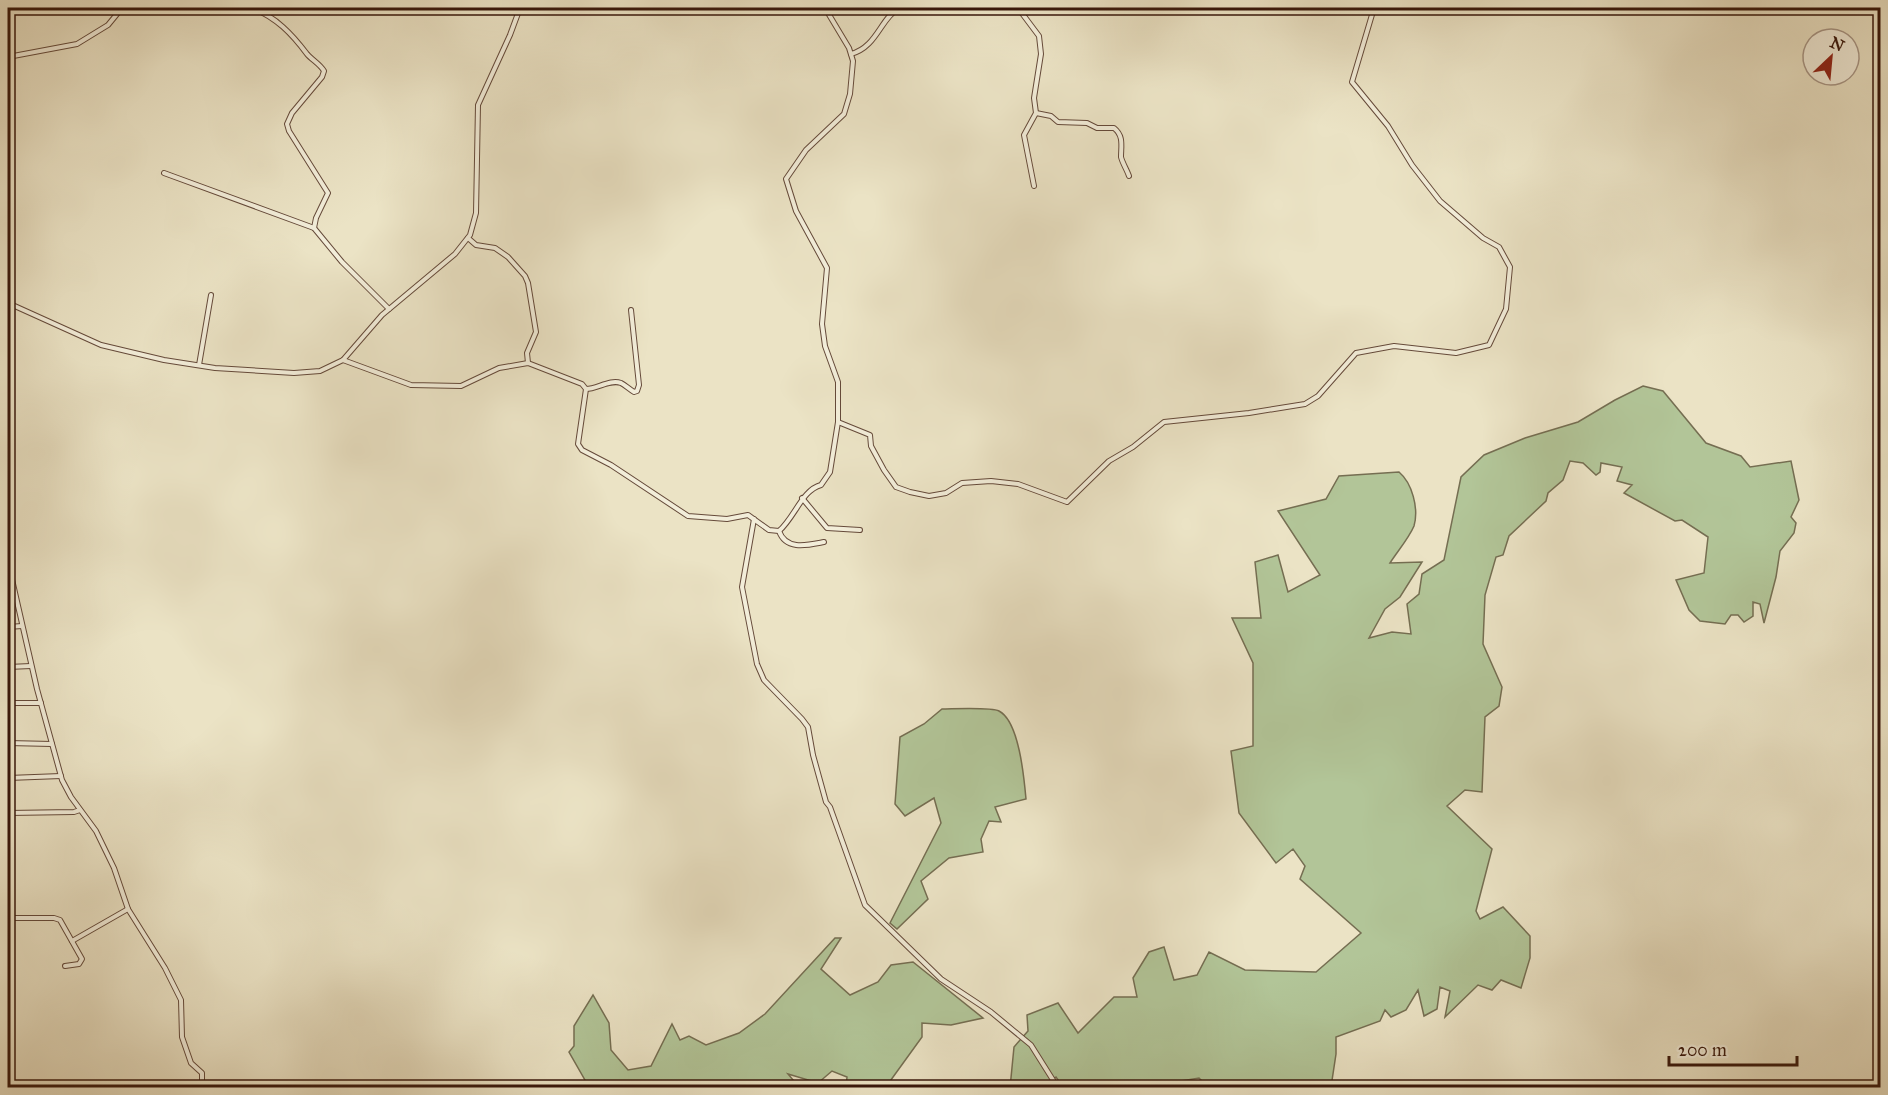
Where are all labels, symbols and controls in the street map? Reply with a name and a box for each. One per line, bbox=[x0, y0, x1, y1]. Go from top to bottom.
north arrow bbox=[1801, 27, 1861, 87]
text: N bbox=[1827, 32, 1848, 56]
scale bar bbox=[1669, 1029, 1796, 1067]
text: 200 m bbox=[1678, 1039, 1727, 1061]

